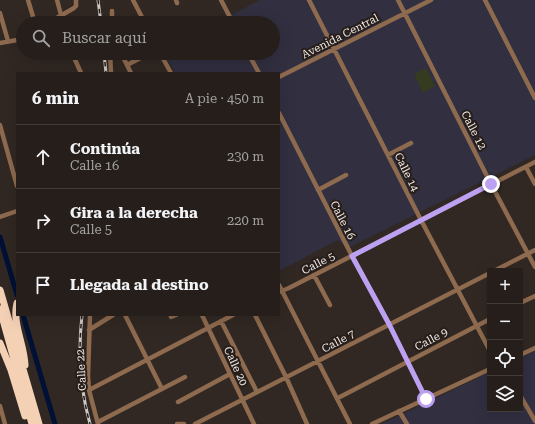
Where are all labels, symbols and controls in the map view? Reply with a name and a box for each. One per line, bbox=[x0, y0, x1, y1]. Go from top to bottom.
street label: Avenida Central bbox=[299, 11, 382, 62]
search box bbox=[16, 16, 280, 60]
icon: search bbox=[30, 27, 52, 49]
text: Buscar aquí bbox=[62, 29, 146, 47]
text: 6 min bbox=[32, 88, 79, 108]
text: A pie · 450 m bbox=[185, 91, 264, 106]
street label: Calle 12 bbox=[458, 109, 489, 152]
text: Continúa bbox=[70, 140, 140, 158]
icon: ahead bbox=[32, 146, 54, 168]
text: 230 m bbox=[227, 149, 264, 164]
street label: Calle 14 bbox=[392, 151, 422, 195]
text: Calle 16 bbox=[70, 158, 119, 173]
route end bbox=[482, 175, 500, 193]
street label: Calle 16 bbox=[327, 199, 358, 242]
text: Gira a la derecha bbox=[70, 204, 198, 222]
icon: right bbox=[32, 210, 54, 232]
text: 220 m bbox=[227, 213, 264, 228]
text: Calle 5 bbox=[70, 222, 112, 237]
street label: Calle 5 bbox=[299, 250, 337, 277]
map controls bbox=[487, 268, 523, 412]
button: + bbox=[487, 268, 523, 304]
icon: arrive bbox=[32, 274, 54, 296]
text: Llegada al destino bbox=[70, 276, 209, 294]
button: − bbox=[487, 304, 523, 340]
street label: Calle 9 bbox=[412, 325, 450, 354]
street label: Calle 7 bbox=[319, 327, 357, 356]
button: locate bbox=[487, 340, 523, 376]
street label: Calle 20 bbox=[221, 345, 250, 388]
street label: Calle 22 bbox=[74, 349, 89, 391]
button: layers bbox=[487, 376, 523, 412]
route start bbox=[417, 390, 435, 408]

